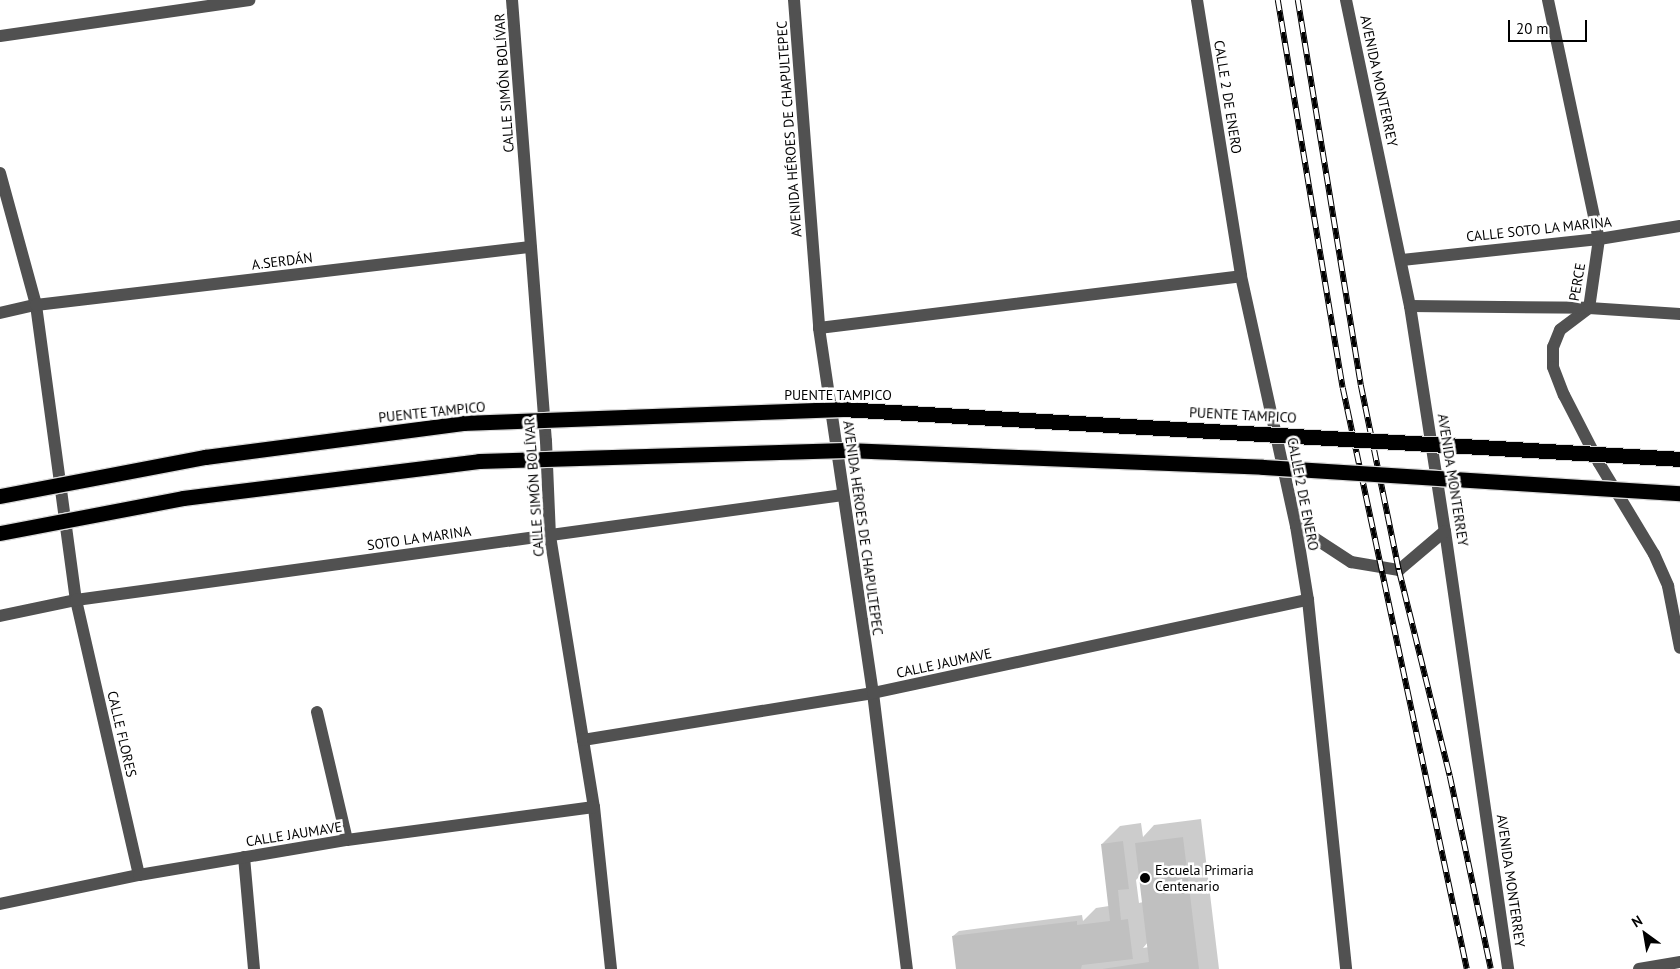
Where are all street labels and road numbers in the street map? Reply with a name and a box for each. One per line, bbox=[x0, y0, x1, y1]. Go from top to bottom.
street label: CALLE SIMÓN BOLÍVAR bbox=[491, 13, 517, 153]
street label: AVENIDA MONTERREY bbox=[1357, 13, 1401, 149]
street label: AVENIDA HÉROES DE CHAPULTEPEC bbox=[773, 20, 805, 238]
street label: CALLE 2 DE ENERO bbox=[1211, 39, 1245, 155]
street label: CALLE SOTO LA MARINA bbox=[1465, 213, 1613, 245]
street label: A.SERDÁN bbox=[251, 249, 313, 273]
street label: PERCE bbox=[1565, 262, 1589, 302]
street label: PUENTE TAMPICO bbox=[784, 387, 892, 403]
street label: PUENTE TAMPICO bbox=[377, 398, 487, 426]
street label: PUENTE TAMPICO bbox=[1189, 404, 1297, 426]
street label: AVENIDA MONTERREY bbox=[1434, 412, 1472, 548]
street label: CALLE SIMÓN BOLÍVAR bbox=[521, 417, 547, 557]
street label: AVENIDA HÉROES DE CHAPULTEPEC bbox=[840, 419, 886, 637]
street label: CALLE 2 DE ENERO bbox=[1284, 436, 1322, 552]
street label: SOTO LA MARINA bbox=[366, 522, 472, 554]
street label: CALLE JAUMAVE bbox=[895, 645, 993, 681]
street label: CALLE FLORES bbox=[104, 689, 140, 779]
street label: AVENIDA MONTERREY bbox=[1493, 813, 1529, 949]
street label: CALLE JAUMAVE bbox=[245, 818, 343, 850]

